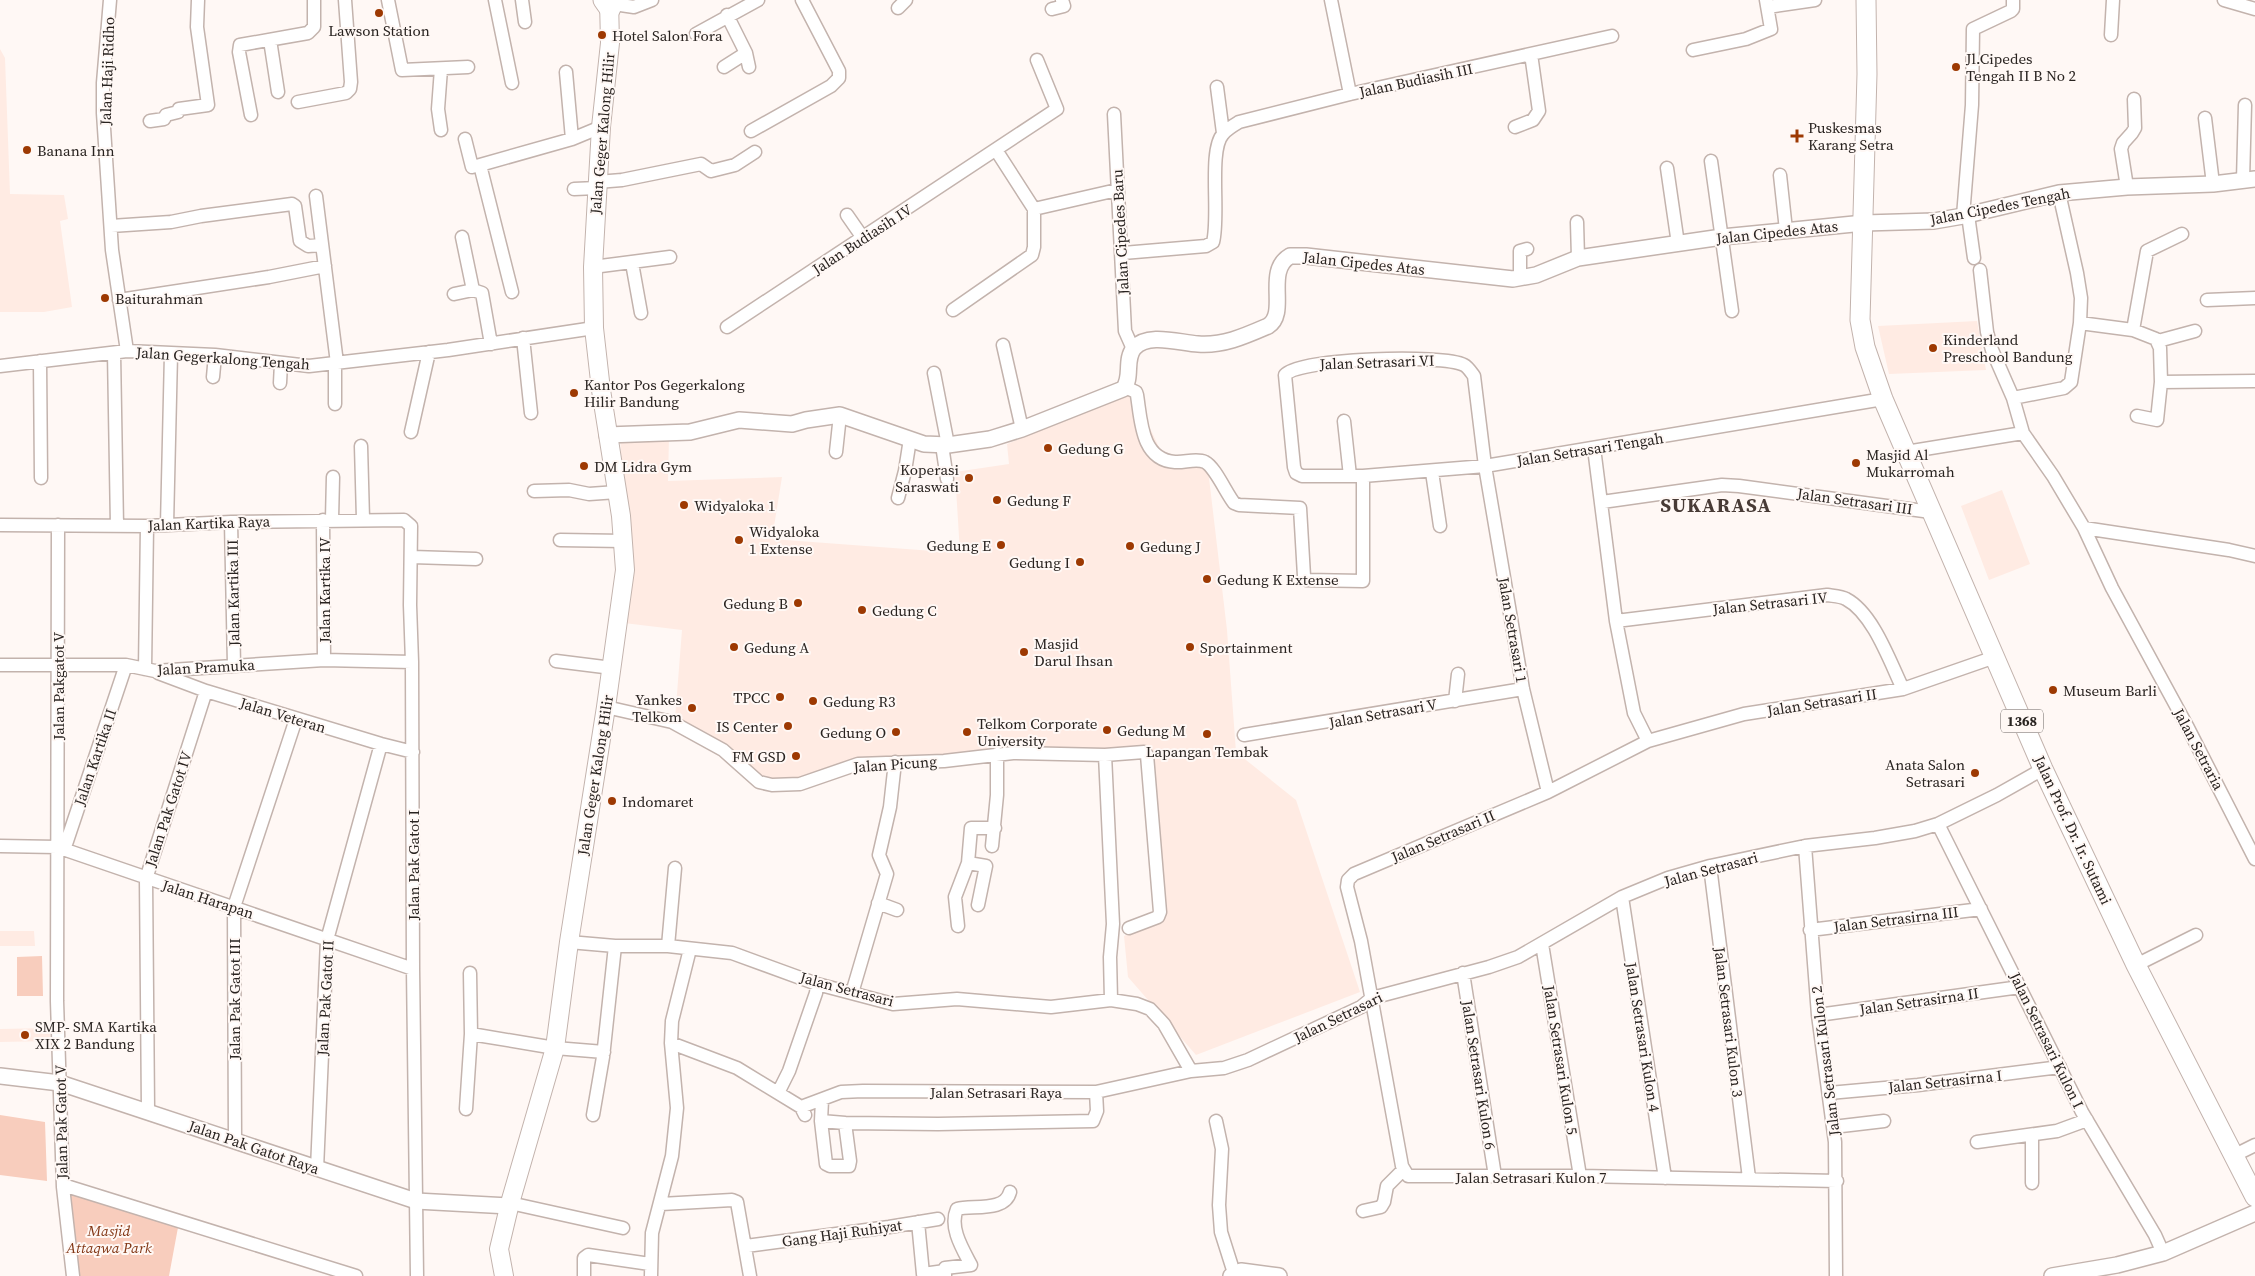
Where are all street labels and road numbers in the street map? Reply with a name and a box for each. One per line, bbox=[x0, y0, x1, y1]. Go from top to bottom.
street label: Jalan Haji Ridho bbox=[95, 16, 119, 127]
street label: Jalan Geger Kalong Hilir bbox=[584, 51, 620, 216]
street label: Jalan Budiasih III bbox=[1356, 58, 1475, 103]
street label: Jalan Cipedes Baru bbox=[1106, 168, 1134, 296]
street label: Jalan Cipedes Tengah bbox=[1927, 182, 2072, 230]
street label: Jalan Budiasih IV bbox=[807, 199, 916, 280]
street label: Jalan Cipedes Atas bbox=[1714, 215, 1839, 249]
street label: Jalan Cipedes Atas bbox=[1301, 246, 1426, 280]
street label: Jalan Gegerkalong Tengah bbox=[134, 341, 311, 375]
street label: Jalan Setrasari VI bbox=[1318, 350, 1435, 375]
street label: Jalan Setrasari Tengah bbox=[1514, 427, 1665, 471]
street label: Jalan Setrasari III bbox=[1795, 482, 1914, 519]
street label: Jalan Kartika Raya bbox=[146, 510, 271, 536]
street label: Jalan Kartika IV bbox=[314, 537, 335, 644]
street label: Jalan Kartika III bbox=[222, 539, 244, 648]
street label: Jalan Setrasari 1 bbox=[1493, 574, 1533, 685]
street label: Jalan Setrasari IV bbox=[1711, 587, 1828, 620]
street label: Jalan Pakgatot V bbox=[48, 632, 69, 741]
street label: Jalan Pramuka bbox=[156, 654, 256, 680]
street label: Jalan Setrasari II bbox=[1765, 683, 1878, 721]
street label: Jalan Veteran bbox=[236, 692, 329, 738]
street label: Jalan Geger Kalong Hilir bbox=[572, 692, 618, 858]
street label: Jalan Setrasari V bbox=[1326, 693, 1439, 733]
street label: Jalan Setraria bbox=[2168, 704, 2230, 794]
street label: Jalan Kartika II bbox=[68, 706, 121, 809]
road number: 1368 bbox=[2001, 709, 2043, 732]
street label: Jalan Pak Gatot IV bbox=[139, 749, 197, 870]
street label: Jalan Picung bbox=[852, 751, 938, 777]
street label: Jalan Prof. Dr. Ir. Sutami bbox=[2029, 751, 2117, 908]
street label: Jalan Setrasari II bbox=[1387, 805, 1498, 868]
street label: Jalan Pak Gatot I bbox=[403, 810, 424, 921]
street label: Jalan Setrasari bbox=[1661, 846, 1760, 892]
street label: Jalan Harapan bbox=[158, 874, 257, 924]
street label: Jalan Setrasirna III bbox=[1831, 901, 1960, 937]
street label: Jalan Pak Gatot III bbox=[224, 938, 245, 1061]
street label: Jalan Pak Gatot II bbox=[311, 940, 339, 1057]
street label: Jalan Setrasari Kulon 3 bbox=[1709, 945, 1749, 1098]
street label: Jalan Setrasari Kulon 4 bbox=[1621, 960, 1665, 1114]
street label: Jalan Setrasari bbox=[797, 966, 896, 1012]
street label: Jalan Setrasari Kulon I bbox=[2004, 968, 2089, 1112]
street label: Jalan Setrasirna II bbox=[1857, 982, 1980, 1020]
street label: Jalan Setrasari Kulon 5 bbox=[1539, 983, 1583, 1136]
street label: Jalan Setrasari Kulon 2 bbox=[1805, 985, 1845, 1138]
street label: Jalan Setrasari bbox=[1289, 986, 1386, 1048]
street label: Jalan Setrasari Kulon 6 bbox=[1457, 998, 1501, 1151]
street label: Jalan Pak Gatot V bbox=[50, 1065, 73, 1180]
street label: Jalan Setrasirna I bbox=[1886, 1065, 2003, 1098]
street label: Jalan Setrasari Raya bbox=[929, 1082, 1062, 1103]
street label: Jalan Pak Gatot Raya bbox=[185, 1114, 323, 1179]
street label: Jalan Setrasari Kulon 7 bbox=[1455, 1167, 1606, 1188]
street label: Gang Haji Ruhiyat bbox=[781, 1214, 903, 1252]

